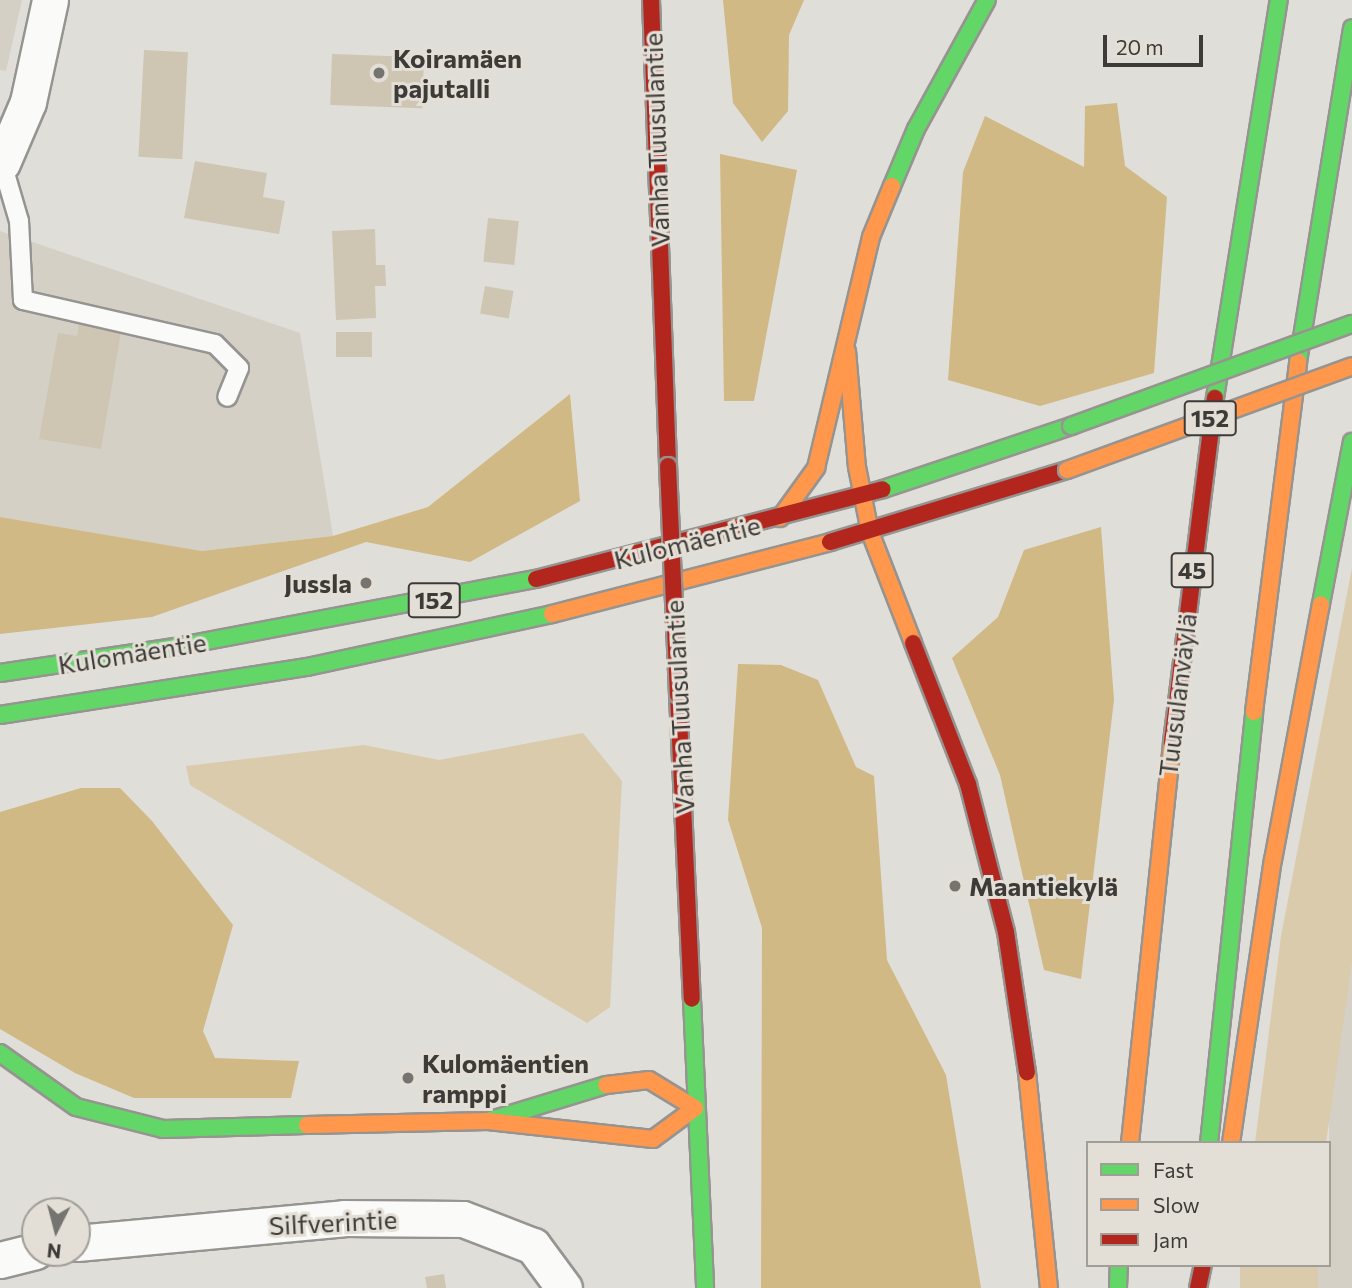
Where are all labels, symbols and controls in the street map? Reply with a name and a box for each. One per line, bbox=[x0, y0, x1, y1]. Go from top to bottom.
scale bar bbox=[1107, 21, 1207, 65]
street label: Vanha Tuusulantie bbox=[637, 32, 675, 248]
text: 20 m bbox=[1116, 34, 1164, 59]
place label: Koiramäen pajutalli bbox=[393, 42, 522, 104]
marker: Koiramäen pajutalli bbox=[371, 65, 387, 81]
road number: 152 bbox=[1182, 398, 1238, 438]
street label: Kulomäentie bbox=[611, 509, 763, 575]
road number: 45 bbox=[1169, 550, 1215, 590]
place label: Jussla bbox=[284, 567, 352, 599]
marker: Jussla bbox=[358, 575, 374, 591]
road number: 152 bbox=[406, 580, 462, 620]
street label: Vanha Tuusulantie bbox=[658, 599, 700, 815]
street label: Tuusulanväylä bbox=[1151, 611, 1203, 779]
street label: Kulomäentie bbox=[56, 626, 208, 680]
place label: Maantiekylä bbox=[969, 870, 1118, 902]
marker: Maantiekylä bbox=[947, 878, 963, 894]
place label: Kulomäentien ramppi bbox=[422, 1047, 589, 1108]
marker: Kulomäentien ramppi bbox=[400, 1070, 416, 1086]
legend bbox=[1086, 1141, 1331, 1267]
text: Fast bbox=[1153, 1157, 1194, 1182]
text: Slow bbox=[1153, 1192, 1200, 1217]
north arrow bbox=[21, 1197, 91, 1267]
street label: Silfverintie bbox=[268, 1203, 398, 1241]
text: Jam bbox=[1153, 1227, 1188, 1252]
text: N bbox=[46, 1239, 62, 1264]

